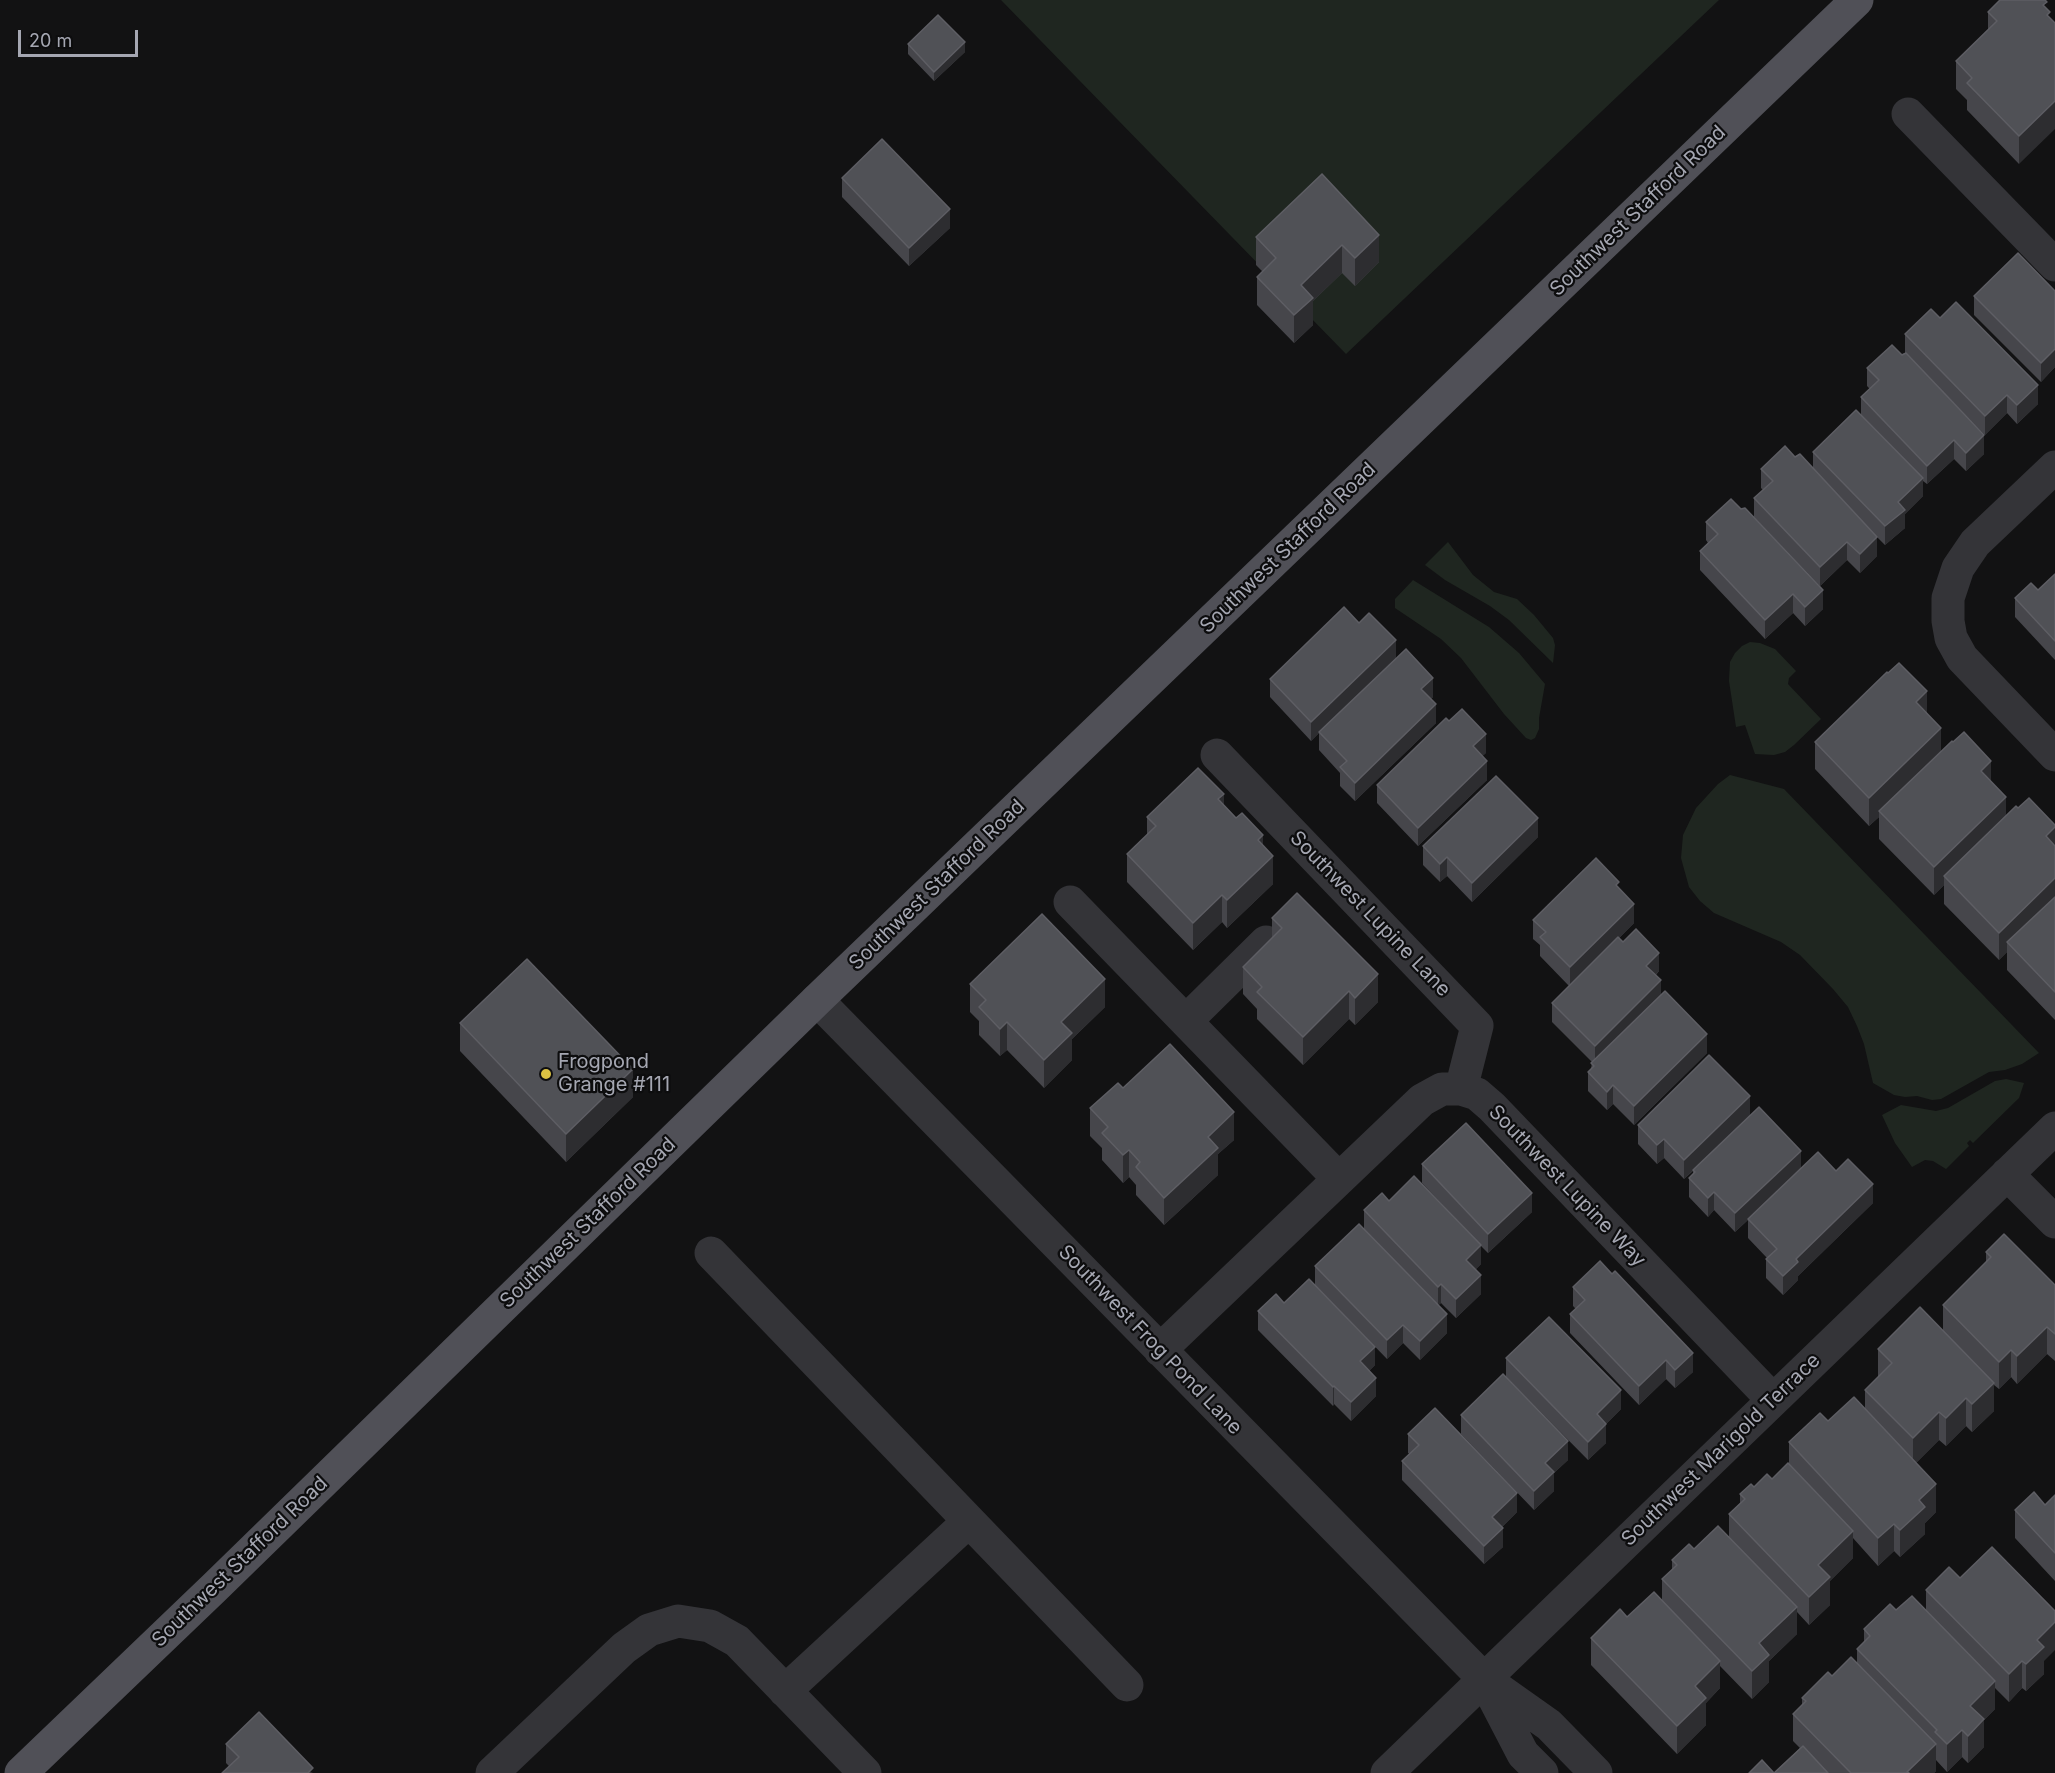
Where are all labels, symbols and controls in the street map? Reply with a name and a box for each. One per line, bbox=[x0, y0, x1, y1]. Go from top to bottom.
scale bar bbox=[21, 18, 141, 56]
text: 20 m bbox=[29, 30, 72, 51]
street label: Southwest Stafford Road bbox=[1545, 121, 1731, 301]
street label: Southwest Stafford Road bbox=[1195, 458, 1381, 638]
street label: Southwest Stafford Road bbox=[844, 795, 1030, 975]
street label: Southwest Lupine Lane bbox=[1285, 826, 1455, 1002]
place label: Frogpond Grange #111 bbox=[558, 1050, 670, 1097]
marker: Frogpond Grange #111 bbox=[539, 1067, 553, 1081]
street label: Southwest Lupine Way bbox=[1483, 1100, 1651, 1272]
street label: Southwest Stafford Road bbox=[495, 1133, 681, 1313]
street label: Southwest Frog Pond Lane bbox=[1053, 1240, 1247, 1440]
street label: Southwest Marigold Terrace bbox=[1617, 1349, 1825, 1551]
street label: Southwest Stafford Road bbox=[147, 1472, 333, 1652]

